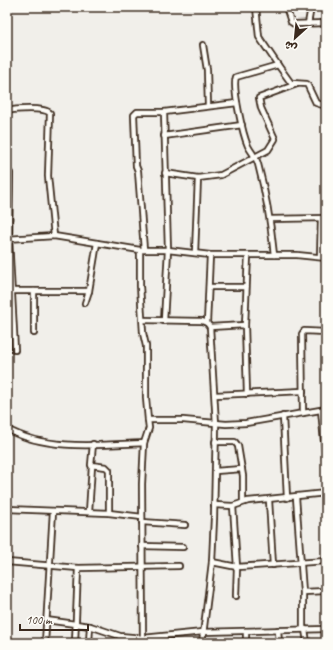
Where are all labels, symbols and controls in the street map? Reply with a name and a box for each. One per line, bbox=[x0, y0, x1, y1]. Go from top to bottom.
north arrow bbox=[275, 18, 315, 58]
text: ش bbox=[282, 38, 299, 56]
scale bar bbox=[20, 606, 88, 632]
text: 100 m bbox=[26, 612, 53, 628]

